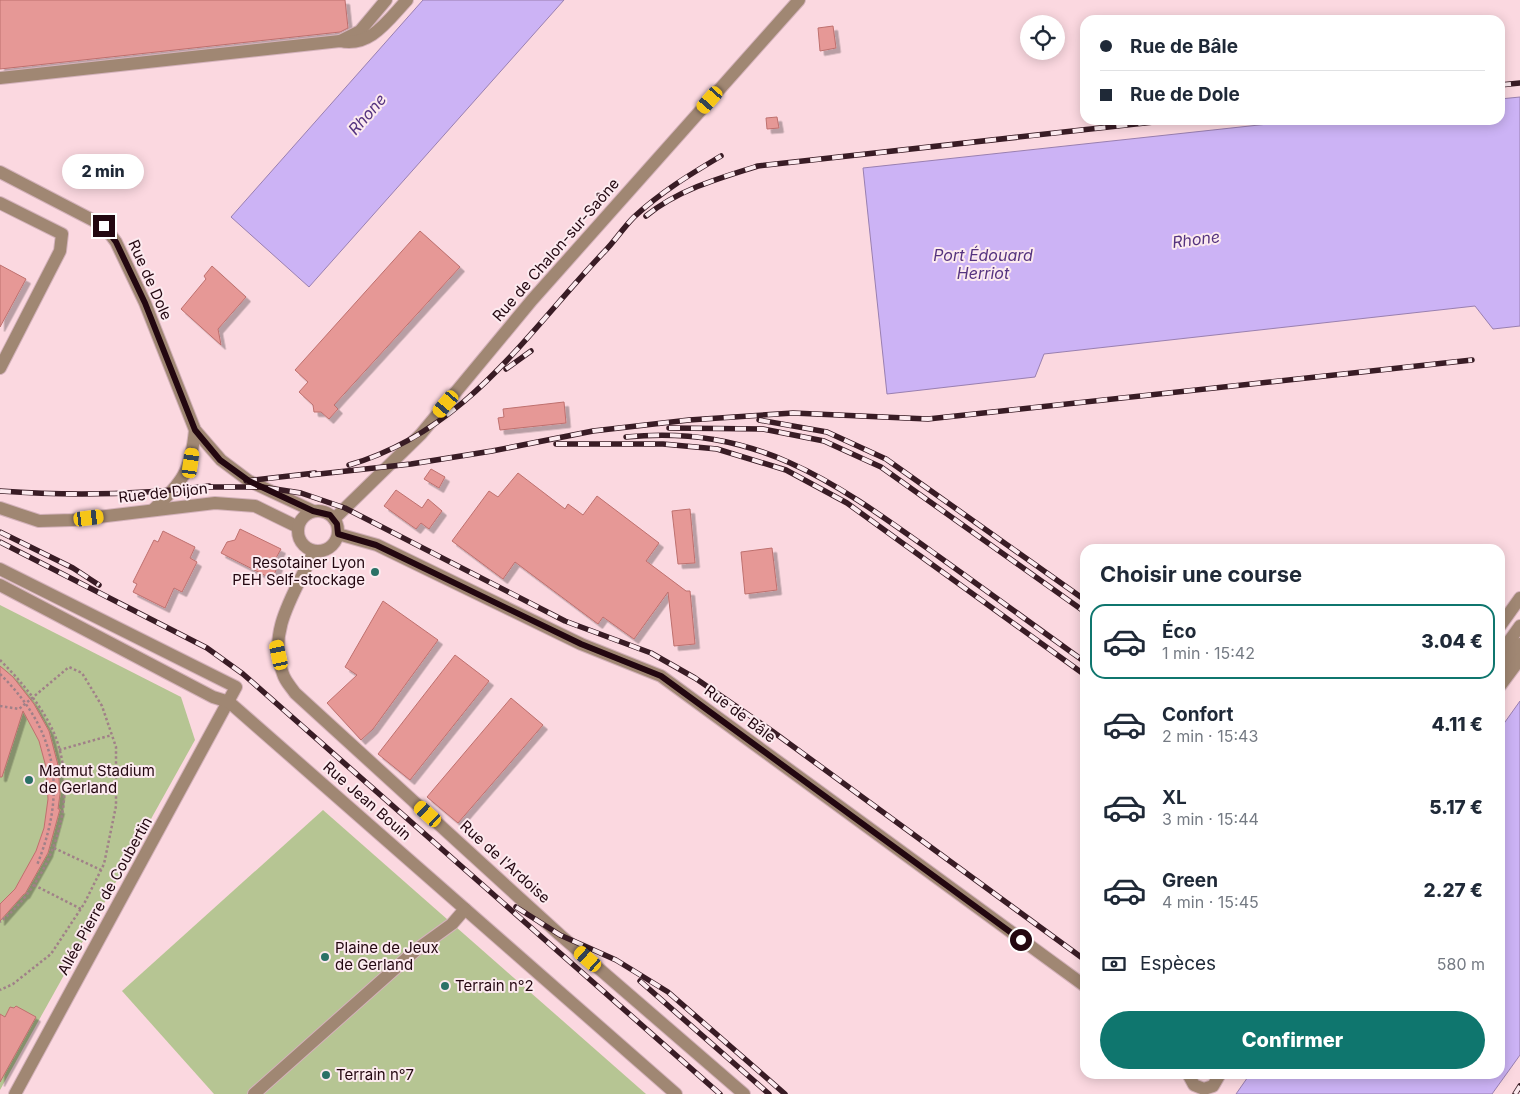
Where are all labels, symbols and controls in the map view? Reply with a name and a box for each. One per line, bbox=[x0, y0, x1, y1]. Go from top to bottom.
map controls bbox=[1020, 15, 1065, 60]
button: locate bbox=[1020, 15, 1065, 60]
text: Rue de Bâle bbox=[1130, 35, 1238, 58]
text: Rue de Dole bbox=[1130, 83, 1240, 106]
car bbox=[694, 84, 725, 116]
water label: Rhone bbox=[344, 89, 390, 139]
callout: 2 min bbox=[63, 154, 145, 188]
text: 2 min bbox=[81, 161, 125, 181]
street label: Rue de Chalon-sur-Saône bbox=[488, 174, 623, 325]
route end bbox=[93, 215, 115, 237]
water label: Rhone bbox=[1171, 226, 1221, 252]
street label: Rue de Dole bbox=[124, 237, 177, 323]
water label: Port Édouard Herriot bbox=[933, 245, 1033, 283]
car bbox=[430, 388, 461, 420]
car bbox=[181, 447, 200, 479]
street label: Rue de Dijon bbox=[117, 478, 208, 507]
car bbox=[73, 509, 104, 527]
place label: Resotainer Lyon PEH Self-stockage bbox=[232, 553, 365, 589]
text: Choisir une course bbox=[1100, 561, 1302, 587]
marker: Resotainer Lyon PEH Self-stockage bbox=[369, 566, 381, 578]
icon: car bbox=[1102, 619, 1147, 664]
text: Éco bbox=[1162, 620, 1196, 643]
text: 3.04 € bbox=[1421, 630, 1483, 653]
car bbox=[268, 639, 289, 671]
text: 1 min · 15:42 bbox=[1162, 643, 1255, 663]
street label: Rue de Bâle bbox=[701, 681, 780, 747]
icon: car bbox=[1102, 702, 1147, 747]
text: Confort bbox=[1162, 703, 1233, 726]
text: 4.11 € bbox=[1432, 713, 1483, 736]
text: 2 min · 15:43 bbox=[1162, 726, 1258, 746]
street label: Rue Jean Bouin bbox=[319, 757, 415, 844]
place label: Matmut Stadium de Gerland bbox=[39, 761, 155, 797]
marker: Matmut Stadium de Gerland bbox=[23, 774, 35, 786]
icon: car bbox=[1102, 785, 1147, 830]
text: XL bbox=[1162, 786, 1187, 809]
text: 5.17 € bbox=[1429, 796, 1483, 819]
car bbox=[411, 798, 444, 830]
text: 3 min · 15:44 bbox=[1162, 809, 1259, 829]
street label: Allée Pierre de Coubertin bbox=[53, 813, 156, 978]
street label: Rue de l'Ardoise bbox=[456, 816, 554, 907]
icon: car bbox=[1102, 868, 1147, 913]
text: Green bbox=[1162, 869, 1218, 892]
text: 2.27 € bbox=[1424, 879, 1483, 902]
text: 4 min · 15:45 bbox=[1162, 892, 1259, 912]
route start bbox=[1010, 929, 1032, 951]
place label: Plaine de Jeux de Gerland bbox=[335, 938, 439, 974]
car bbox=[571, 943, 604, 975]
icon: cash bbox=[1100, 950, 1128, 978]
marker: Plaine de Jeux de Gerland bbox=[319, 951, 331, 963]
text: Espèces bbox=[1140, 952, 1216, 975]
text: 580 m bbox=[1437, 954, 1485, 974]
place label: Terrain n°2 bbox=[455, 976, 534, 995]
marker: Terrain n°2 bbox=[439, 980, 451, 992]
button: Confirmer bbox=[1100, 1011, 1485, 1069]
place label: Terrain n°7 bbox=[336, 1065, 414, 1084]
marker: Terrain n°7 bbox=[320, 1069, 332, 1081]

